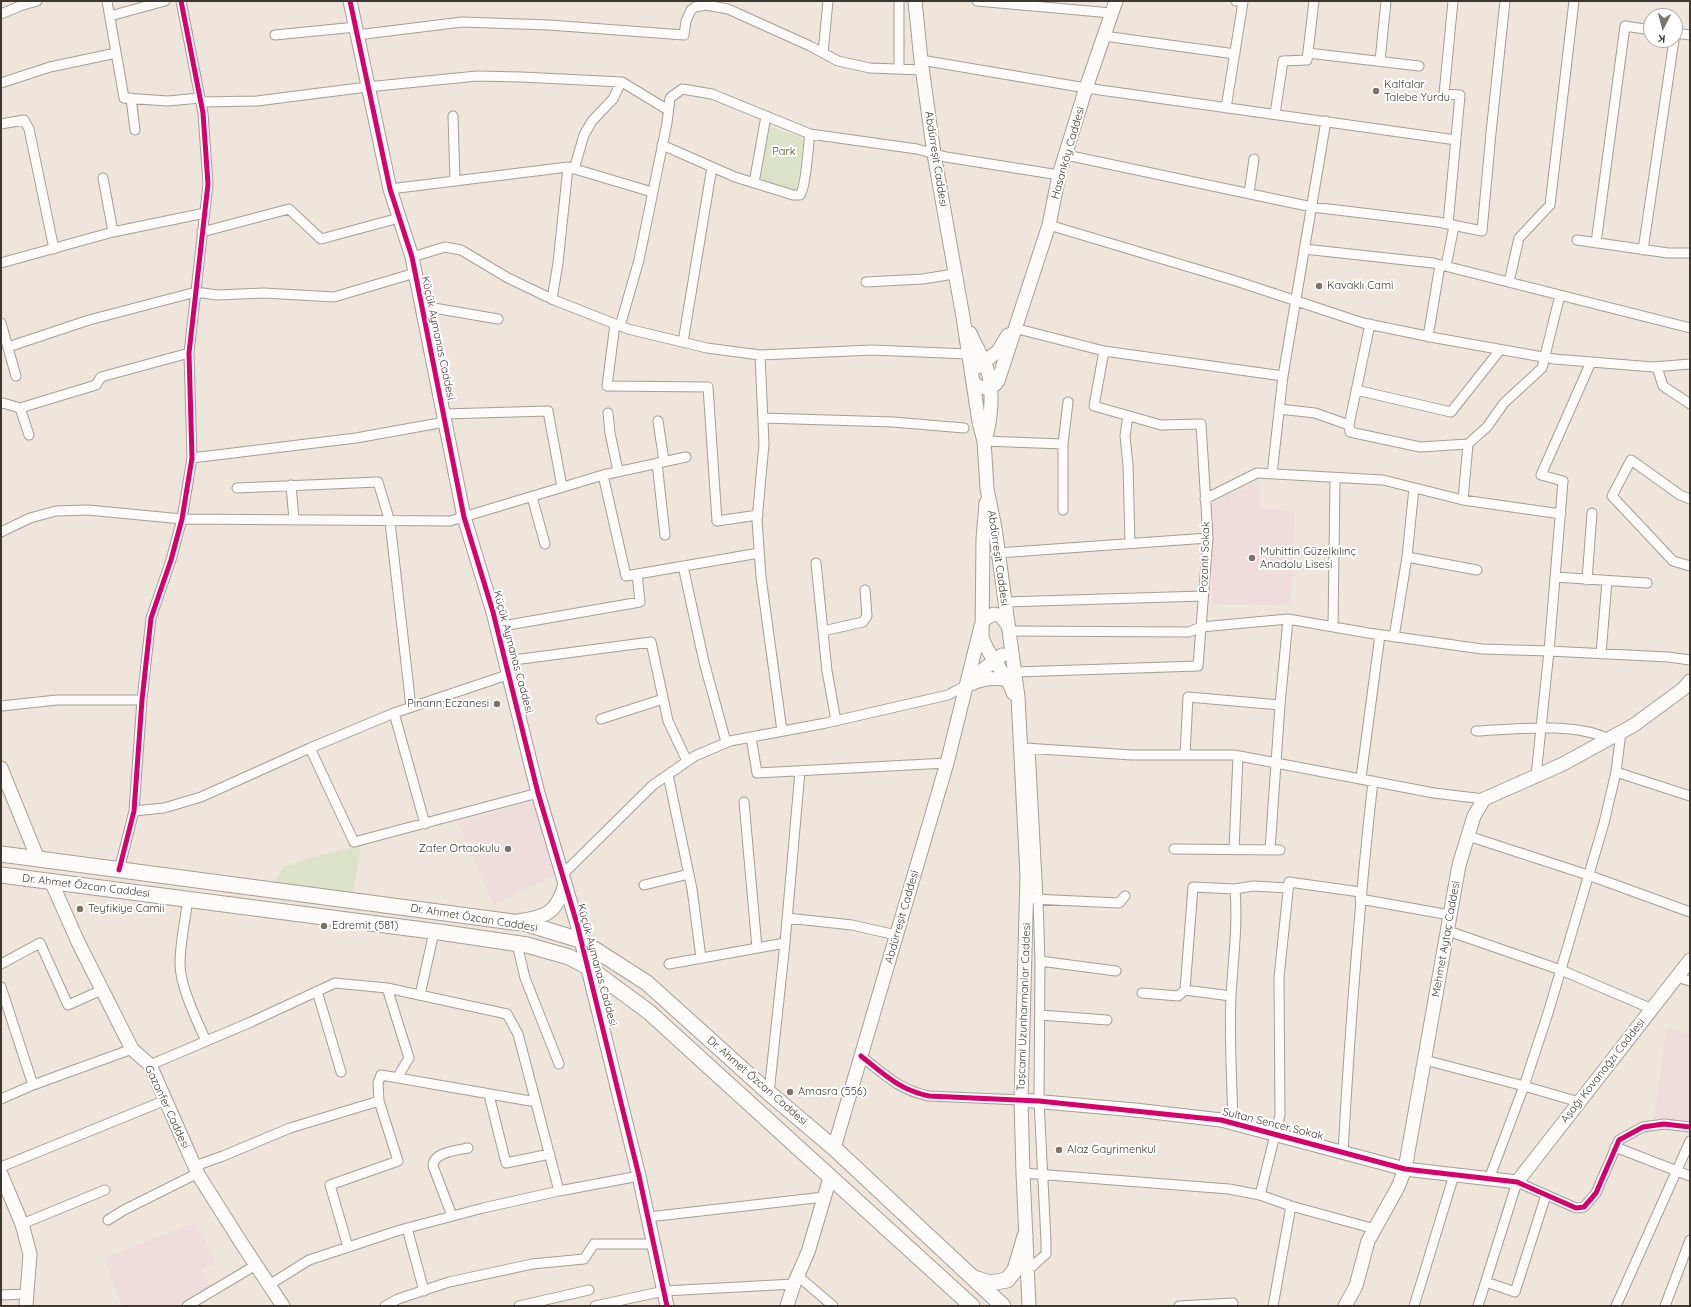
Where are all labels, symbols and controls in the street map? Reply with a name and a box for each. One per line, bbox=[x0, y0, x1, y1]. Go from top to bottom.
north arrow bbox=[1643, 8, 1683, 48]
text: K bbox=[1658, 32, 1666, 46]
place label: Kalfalar Talebe Yurdu bbox=[1384, 78, 1450, 104]
marker: Kalfalar Talebe Yurdu bbox=[1371, 86, 1381, 96]
street label: Hasanköy Caddesi bbox=[1048, 105, 1088, 201]
street label: Abdürreşit Caddesi bbox=[922, 110, 950, 208]
park label: Park bbox=[772, 145, 796, 159]
street label: Küçük Aymanas Caddesi bbox=[418, 275, 458, 401]
place label: Kavaklı Cami bbox=[1327, 279, 1393, 293]
marker: Kavaklı Cami bbox=[1314, 281, 1324, 291]
street label: Abdürreşit Caddesi bbox=[985, 509, 1011, 607]
street label: Pozantı Sokak bbox=[1197, 521, 1213, 593]
place label: Muhittin Güzelkılınç Anadolu Lisesi bbox=[1260, 545, 1356, 571]
marker: Muhittin Güzelkılınç Anadolu Lisesi bbox=[1247, 553, 1257, 563]
street label: Küçük Aymanas Caddesi bbox=[490, 589, 536, 715]
place label: Pınarın Eczanesi bbox=[407, 697, 489, 711]
marker: Pınarın Eczanesi bbox=[492, 699, 502, 709]
place label: Zafer Ortaokulu bbox=[419, 842, 500, 856]
marker: Zafer Ortaokulu bbox=[503, 844, 513, 854]
street label: Abdürreşit Caddesi bbox=[882, 869, 922, 965]
street label: Dr. Ahmet Özcan Caddesi bbox=[21, 872, 151, 900]
street label: Mehmet Aytaç Caddesi bbox=[1429, 880, 1463, 998]
street label: Dr. Ahmet Özcan Caddesi bbox=[409, 901, 539, 935]
place label: Teyfikiye Camii bbox=[88, 902, 164, 916]
street label: Küçük Aymanas Caddesi bbox=[574, 902, 620, 1028]
marker: Teyfikiye Camii bbox=[75, 904, 85, 914]
place label: Edremit (581) bbox=[332, 919, 398, 933]
marker: Edremit (581) bbox=[319, 921, 329, 931]
street label: Taşcami Uzunharmanlar Caddesi bbox=[1014, 923, 1034, 1091]
street label: Aşağı Kovanağzı Caddesi bbox=[1558, 1016, 1648, 1126]
street label: Dr. Ahmet Özcan Caddesi bbox=[704, 1034, 810, 1128]
street label: Gazanfer Caddesi bbox=[142, 1063, 192, 1151]
place label: Amasra (556) bbox=[798, 1085, 867, 1099]
marker: Amasra (556) bbox=[785, 1087, 795, 1097]
street label: Sultan Sencer Sokak bbox=[1221, 1105, 1325, 1143]
place label: Alaz Gayrimenkul bbox=[1067, 1143, 1156, 1157]
marker: Alaz Gayrimenkul bbox=[1054, 1145, 1064, 1155]

